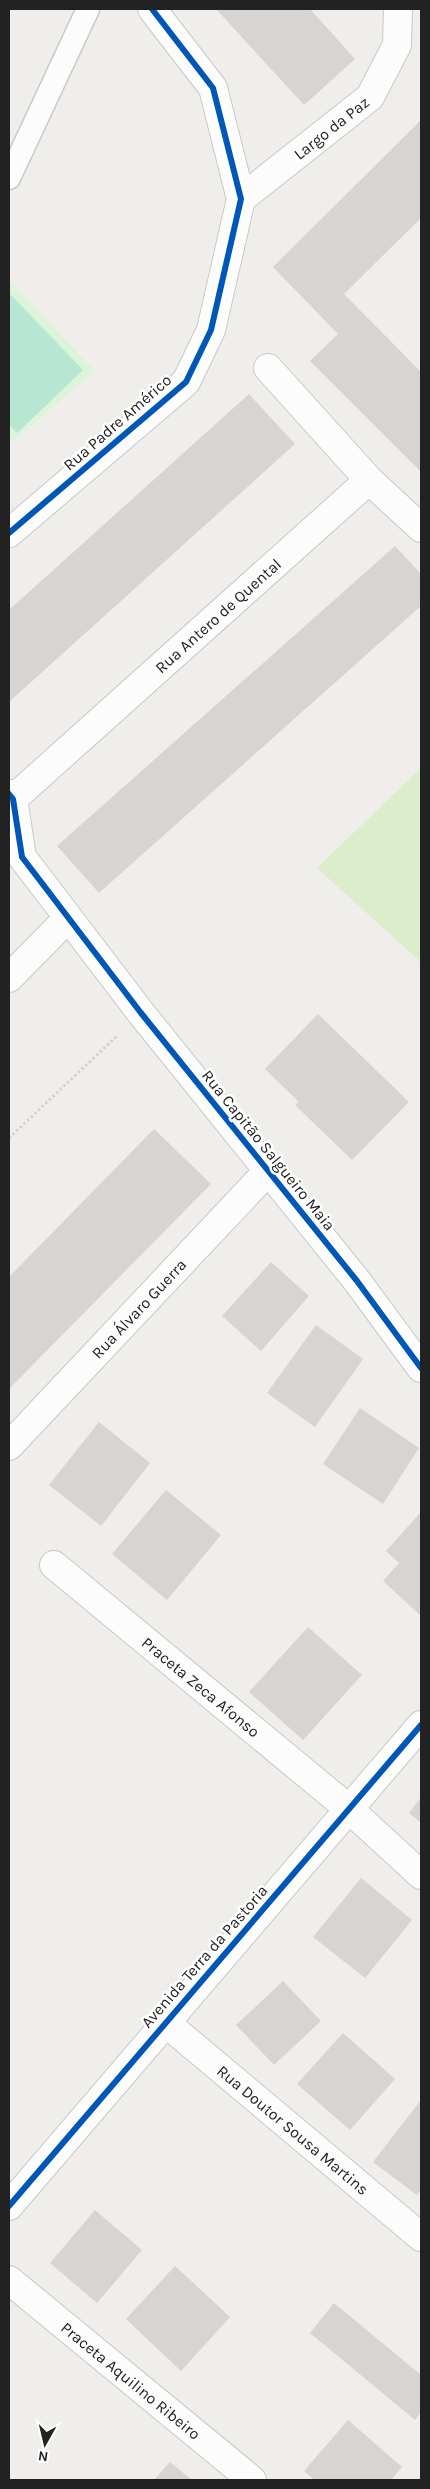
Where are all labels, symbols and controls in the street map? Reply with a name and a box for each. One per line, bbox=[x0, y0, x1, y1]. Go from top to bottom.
street label: Largo da Paz bbox=[290, 92, 373, 164]
street label: Rua Padre Américo bbox=[59, 370, 175, 474]
street label: Rua Antero de Quental bbox=[151, 555, 285, 677]
street label: Rua Capitão Salgueiro Maia bbox=[198, 1066, 339, 1234]
street label: Rua Álvaro Guerra bbox=[88, 1255, 190, 1362]
street label: Praceta Zeca Afonso bbox=[138, 1633, 264, 1741]
street label: Avenida Terra da Pastoria bbox=[137, 1881, 272, 2032]
street label: Rua Doutor Sousa Martins bbox=[213, 2061, 372, 2199]
street label: Praceta Aquilino Ribeiro bbox=[57, 2318, 204, 2444]
north arrow bbox=[20, 2419, 70, 2469]
text: N bbox=[37, 2447, 49, 2465]

